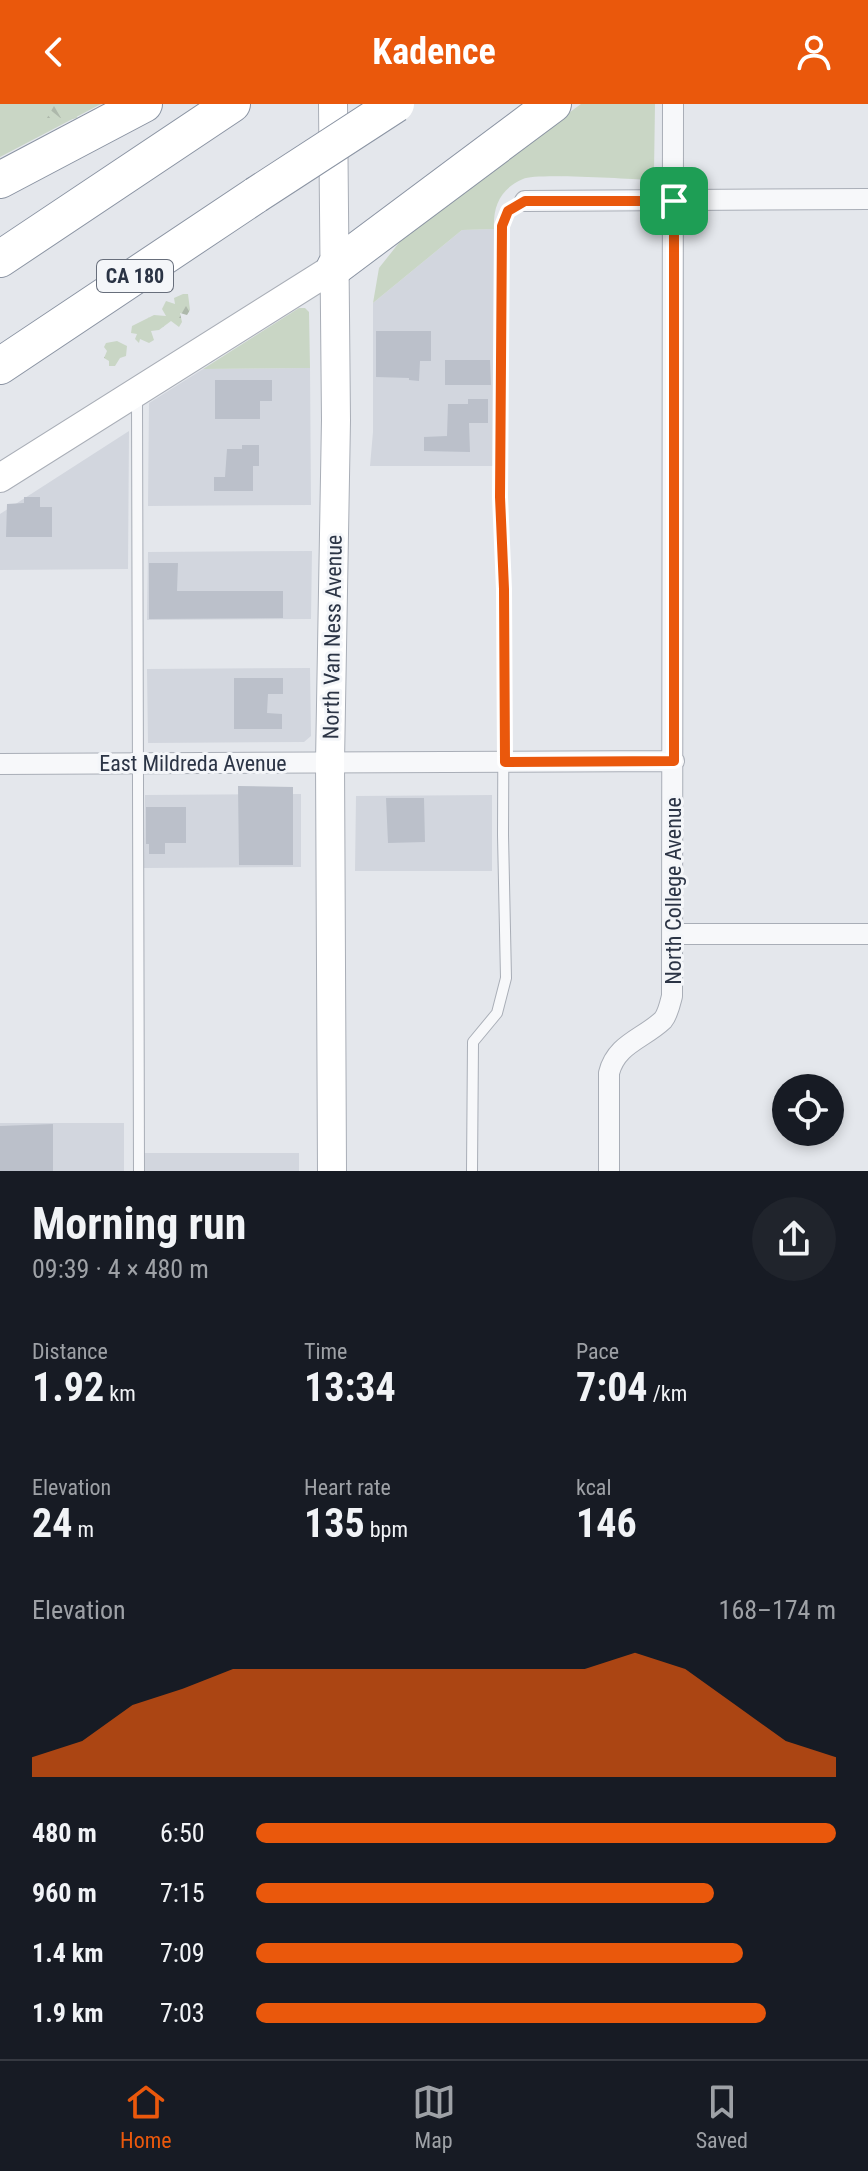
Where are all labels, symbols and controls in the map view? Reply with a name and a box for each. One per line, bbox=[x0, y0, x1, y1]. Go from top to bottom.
icon: back bbox=[32, 30, 76, 74]
icon: person bbox=[792, 30, 836, 74]
text: Kadence bbox=[372, 31, 496, 73]
pin bbox=[640, 167, 708, 235]
icon: arrive bbox=[652, 179, 696, 223]
road number: CA 180 bbox=[97, 260, 173, 292]
street label: North Van Ness Avenue bbox=[318, 535, 347, 740]
street label: East Mildreda Avenue bbox=[99, 751, 287, 776]
street label: North College Avenue bbox=[661, 797, 686, 985]
map controls bbox=[772, 1074, 844, 1146]
button: locate bbox=[772, 1074, 844, 1146]
button: share bbox=[752, 1197, 836, 1281]
text: Morning run bbox=[32, 1198, 246, 1250]
text: 09:39 · 4 × 480 m bbox=[32, 1254, 209, 1284]
text: Distance bbox=[32, 1339, 108, 1364]
text: Time bbox=[304, 1339, 347, 1364]
text: Pace bbox=[576, 1339, 619, 1364]
text: 1.92 bbox=[32, 1364, 104, 1411]
text: 13:34 bbox=[304, 1364, 396, 1411]
text: 7:04 bbox=[576, 1364, 648, 1411]
text: km bbox=[104, 1381, 136, 1406]
text: /km bbox=[648, 1381, 687, 1406]
text: Elevation bbox=[32, 1475, 111, 1500]
text: Heart rate bbox=[304, 1475, 391, 1500]
text: kcal bbox=[576, 1475, 611, 1500]
text: 24 bbox=[32, 1500, 72, 1547]
text: 135 bbox=[304, 1500, 365, 1547]
text: 146 bbox=[576, 1500, 637, 1547]
text: m bbox=[72, 1517, 94, 1542]
text: bpm bbox=[365, 1517, 408, 1542]
text: Elevation bbox=[32, 1595, 126, 1625]
text: 168–174 m bbox=[719, 1595, 836, 1625]
text: 480 m bbox=[32, 1818, 97, 1848]
text: 6:50 bbox=[160, 1818, 205, 1848]
text: 960 m bbox=[32, 1878, 97, 1908]
text: 7:15 bbox=[160, 1878, 205, 1908]
text: 1.4 km bbox=[32, 1938, 104, 1968]
text: 7:09 bbox=[160, 1938, 205, 1968]
text: 1.9 km bbox=[32, 1998, 104, 2028]
text: 7:03 bbox=[160, 1998, 205, 2028]
tab: Home bbox=[120, 2080, 172, 2153]
tab: Map bbox=[412, 2080, 456, 2153]
tab: Saved bbox=[696, 2080, 748, 2153]

